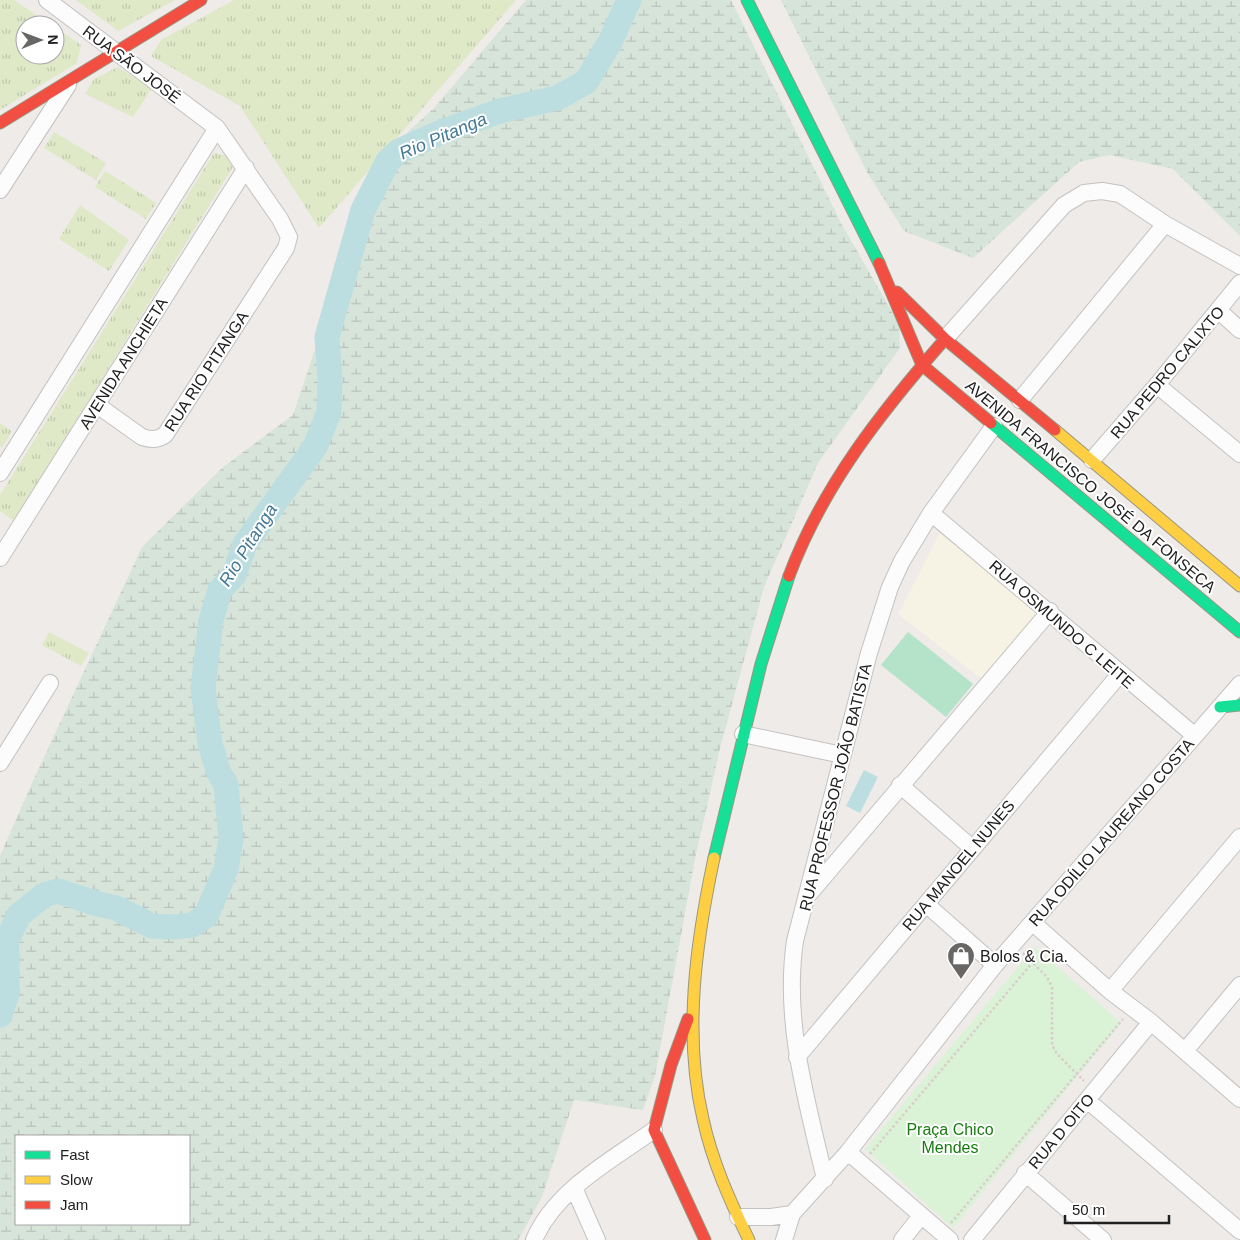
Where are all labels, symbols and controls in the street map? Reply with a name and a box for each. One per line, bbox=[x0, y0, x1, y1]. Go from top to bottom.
north arrow bbox=[15, 15, 65, 65]
street label: RUA SÃO JOSÉ bbox=[80, 21, 185, 107]
text: N bbox=[45, 35, 61, 45]
water label: Rio Pitanga bbox=[396, 109, 490, 163]
street label: AVENIDA ANCHIETA bbox=[76, 294, 171, 432]
street label: RUA PEDRO CALIXTO bbox=[1107, 303, 1228, 442]
street label: RUA RIO PITANGA bbox=[161, 308, 252, 434]
street label: AVENIDA FRANCISCO JOSÉ DA FONSECA bbox=[962, 376, 1220, 596]
water label: Rio Pitanga bbox=[215, 500, 281, 590]
street label: RUA OSMUNDO C LEITE bbox=[986, 557, 1137, 692]
street label: RUA PROFESSOR JOÃO BATISTA bbox=[795, 661, 875, 913]
street label: RUA ODÍLIO LAUREANO COSTA bbox=[1025, 734, 1198, 929]
street label: RUA MANOEL NUNES bbox=[899, 797, 1018, 934]
shop icon: Bolos & Cia. bbox=[946, 941, 976, 980]
place label: Bolos & Cia. bbox=[980, 948, 1068, 965]
street label: RUA D OITO bbox=[1025, 1091, 1098, 1172]
park label: Praça Chico Mendes bbox=[906, 1121, 994, 1156]
legend bbox=[15, 1135, 190, 1225]
text: Fast bbox=[60, 1146, 90, 1163]
text: Slow bbox=[60, 1171, 93, 1188]
scale bar bbox=[1065, 1192, 1169, 1224]
text: Jam bbox=[60, 1196, 88, 1213]
text: 50 m bbox=[1072, 1201, 1105, 1218]

